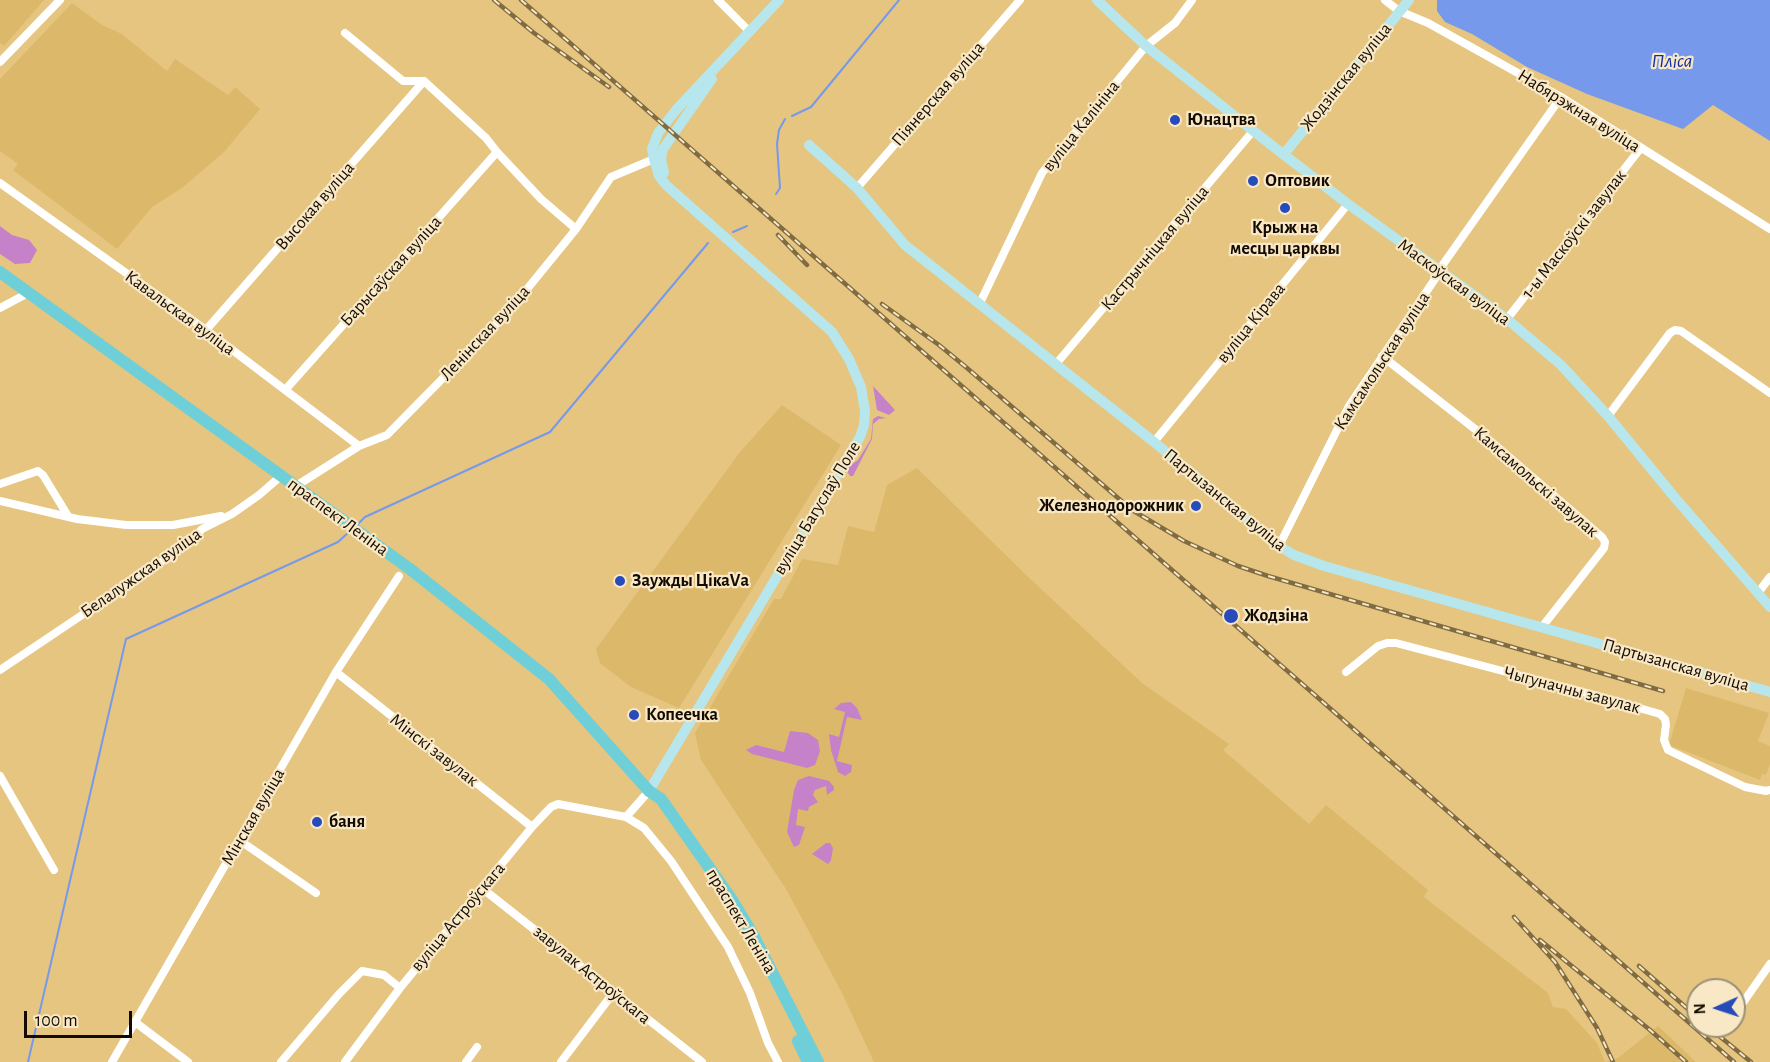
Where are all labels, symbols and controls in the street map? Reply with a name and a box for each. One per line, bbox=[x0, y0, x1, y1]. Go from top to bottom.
street label: Жодзінская вуліца bbox=[1296, 18, 1396, 136]
street label: Піянерская вуліца bbox=[887, 37, 989, 151]
water label: Пліса bbox=[1652, 49, 1692, 73]
street label: Набярэжная вуліца bbox=[1514, 65, 1644, 157]
street label: вуліца Калініна bbox=[1038, 76, 1124, 176]
place label: Юнацтва bbox=[1187, 109, 1256, 131]
marker: Юнацтва bbox=[1168, 113, 1182, 127]
street label: Высокая вуліца bbox=[271, 157, 359, 255]
street label: 1-ы Маскоўскі завулак bbox=[1517, 165, 1631, 303]
place label: Оптовик bbox=[1265, 170, 1330, 192]
marker: Оптовик bbox=[1246, 174, 1260, 188]
street label: Кастрычніцкая вуліца bbox=[1096, 181, 1214, 315]
marker: Крыж на месцы царквы bbox=[1278, 201, 1292, 215]
street label: Барысаўская вуліца bbox=[336, 211, 446, 331]
place label: Крыж на месцы царквы bbox=[1230, 217, 1340, 260]
street label: Маскоўская вуліца bbox=[1393, 234, 1515, 330]
street label: Кавальская вуліца bbox=[121, 266, 239, 360]
street label: вуліца Кірава bbox=[1212, 278, 1290, 368]
street label: Ленінская вуліца bbox=[435, 281, 535, 385]
street label: Камсамольская вуліца bbox=[1329, 288, 1435, 434]
street label: Камсамольскі завулак bbox=[1469, 422, 1603, 542]
street label: вуліца Багуслаў Поле bbox=[769, 437, 865, 579]
street label: Партызанская вуліца bbox=[1159, 444, 1291, 556]
street label: праспект Леніна bbox=[283, 473, 393, 561]
place label: Железнодорожник bbox=[1039, 495, 1184, 517]
marker: Железнодорожник bbox=[1189, 499, 1203, 513]
street label: Белалужская вуліца bbox=[76, 523, 206, 623]
place label: Заужды ЦікаVа bbox=[632, 570, 749, 592]
marker: Заужды ЦікаVа bbox=[613, 574, 627, 588]
place label: Жодзіна bbox=[1244, 605, 1308, 627]
marker: Жодзіна bbox=[1222, 607, 1240, 625]
street label: Партызанская вуліца bbox=[1600, 634, 1752, 696]
street label: Чыгуначны завулак bbox=[1501, 661, 1643, 719]
place label: Копеечка bbox=[646, 704, 718, 726]
marker: Копеечка bbox=[627, 708, 641, 722]
street label: Мінскі завулак bbox=[385, 709, 483, 791]
street label: Мінская вуліца bbox=[216, 764, 290, 870]
place label: баня bbox=[329, 811, 365, 833]
marker: баня bbox=[310, 815, 324, 829]
street label: вуліца Астроўскага bbox=[406, 858, 510, 976]
street label: праспект Леніна bbox=[701, 864, 781, 978]
street label: завулак Астроўскага bbox=[529, 921, 655, 1029]
north arrow bbox=[1686, 978, 1746, 1038]
scale bar bbox=[27, 999, 135, 1037]
text: N bbox=[1692, 1003, 1708, 1015]
text: 100 m bbox=[35, 1012, 78, 1030]

